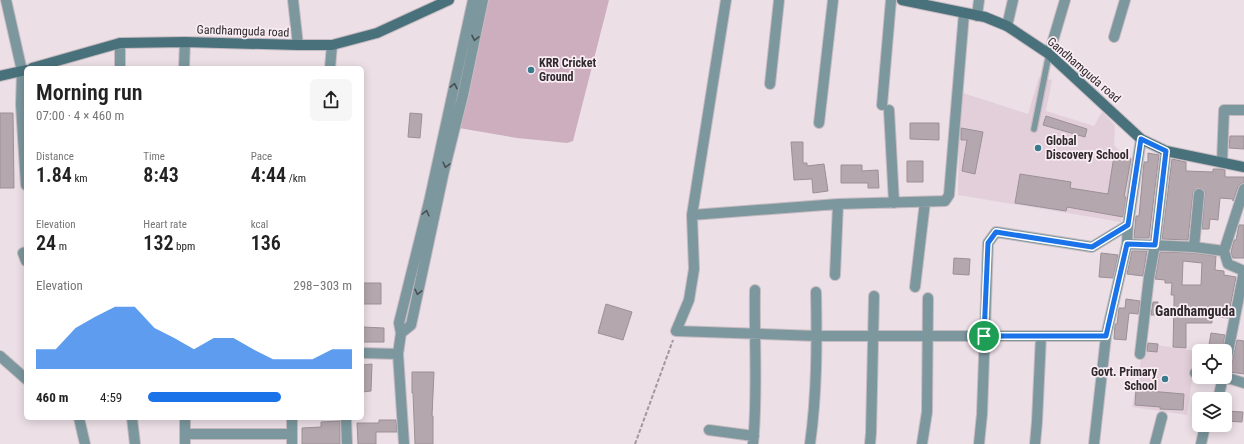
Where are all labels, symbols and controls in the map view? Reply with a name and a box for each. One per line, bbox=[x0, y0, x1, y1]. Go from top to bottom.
street label: Gandhamguda road bbox=[196, 22, 290, 40]
street label: Gandhamguda road bbox=[1044, 34, 1124, 106]
one-way arrow bbox=[471, 35, 480, 41]
place label: KRR Cricket Ground bbox=[539, 56, 596, 84]
marker: KRR Cricket Ground bbox=[526, 65, 536, 75]
button: share bbox=[310, 79, 352, 121]
text: Morning run bbox=[36, 80, 143, 105]
one-way arrow bbox=[450, 83, 458, 89]
text: 07:00 · 4 × 460 m bbox=[36, 108, 124, 123]
place label: Global Discovery School bbox=[1046, 134, 1129, 162]
marker: Global Discovery School bbox=[1033, 143, 1043, 153]
text: Distance bbox=[36, 150, 74, 163]
text: Time bbox=[143, 150, 165, 163]
text: Pace bbox=[251, 150, 272, 163]
one-way arrow bbox=[442, 161, 451, 168]
text: 1.84 bbox=[36, 163, 72, 187]
text: 8:43 bbox=[143, 163, 179, 187]
text: 4:44 bbox=[251, 163, 286, 187]
text: km bbox=[72, 172, 88, 185]
text: /km bbox=[286, 172, 306, 185]
one-way arrow bbox=[421, 210, 430, 217]
text: Elevation bbox=[36, 218, 76, 231]
text: Heart rate bbox=[143, 218, 187, 231]
text: kcal bbox=[251, 218, 268, 231]
text: 24 bbox=[36, 231, 56, 255]
text: 132 bbox=[143, 231, 174, 255]
text: 136 bbox=[251, 231, 281, 255]
text: m bbox=[56, 240, 67, 253]
text: bpm bbox=[174, 240, 195, 253]
text: Elevation bbox=[36, 278, 83, 293]
text: 298–303 m bbox=[293, 278, 352, 293]
one-way arrow bbox=[415, 289, 423, 295]
district label: Gandhamguda bbox=[1155, 303, 1235, 319]
pin bbox=[967, 319, 1001, 353]
icon: arrive bbox=[973, 325, 995, 347]
map controls bbox=[1192, 344, 1232, 432]
button: locate bbox=[1192, 344, 1232, 384]
place label: Govt. Primary School bbox=[1091, 365, 1158, 393]
marker: Govt. Primary School bbox=[1160, 374, 1170, 384]
text: 460 m bbox=[36, 390, 68, 405]
text: 4:59 bbox=[100, 390, 122, 405]
button: layers bbox=[1192, 392, 1232, 432]

